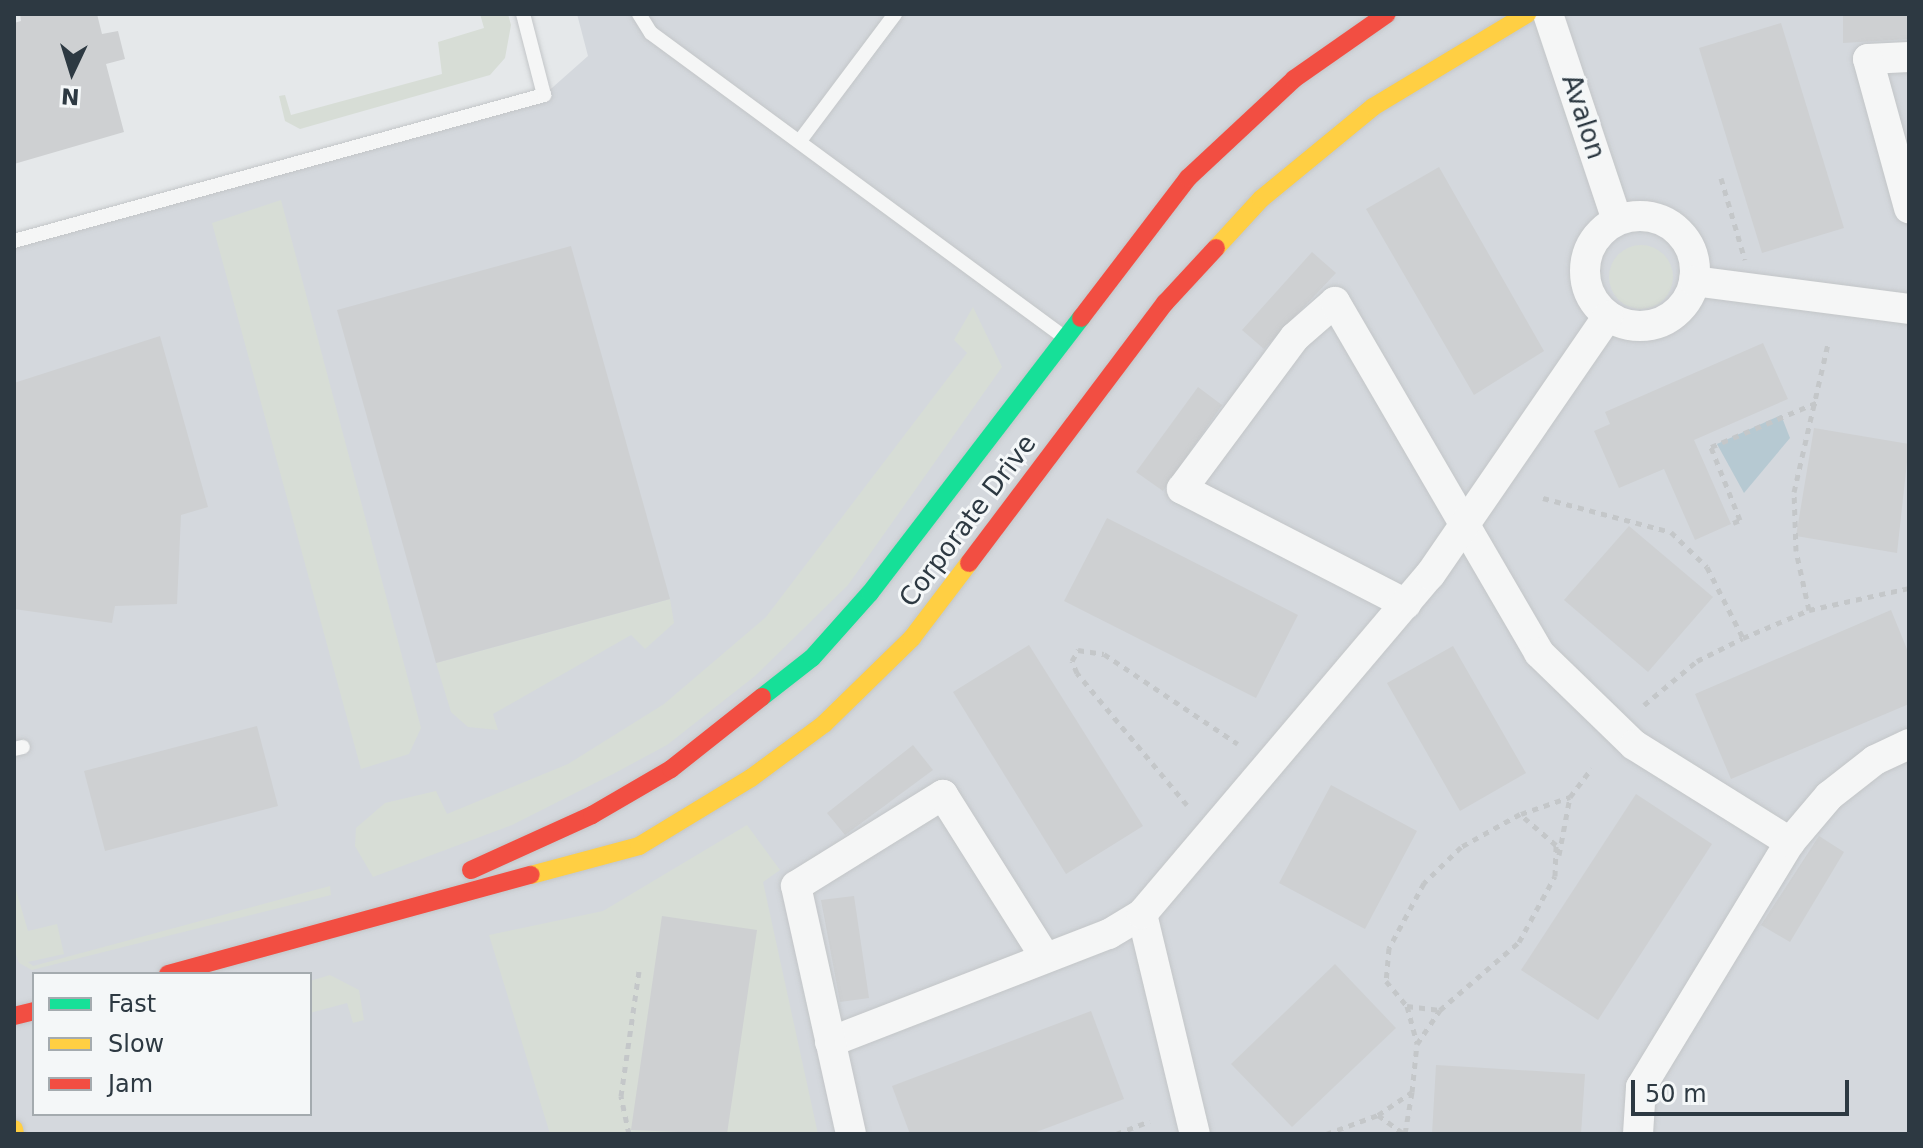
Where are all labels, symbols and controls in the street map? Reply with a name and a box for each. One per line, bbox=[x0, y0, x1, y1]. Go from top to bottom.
north arrow bbox=[32, 32, 112, 112]
street label: Avalon bbox=[1555, 71, 1611, 163]
text: N bbox=[60, 83, 80, 110]
street label: Corporate Drive bbox=[893, 429, 1043, 613]
legend bbox=[32, 972, 312, 1116]
text: Fast bbox=[108, 990, 156, 1018]
text: Slow bbox=[108, 1030, 164, 1058]
scale bar bbox=[1635, 1064, 1853, 1114]
text: Jam bbox=[108, 1070, 153, 1098]
text: 50 m bbox=[1645, 1080, 1707, 1108]

